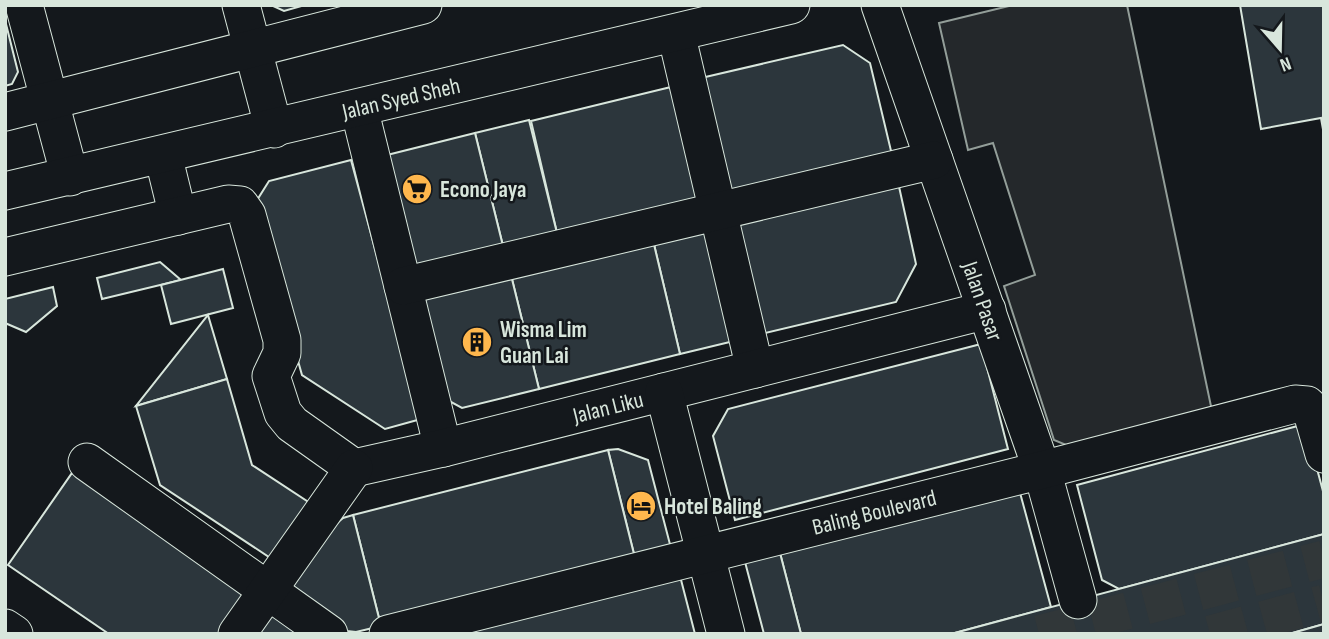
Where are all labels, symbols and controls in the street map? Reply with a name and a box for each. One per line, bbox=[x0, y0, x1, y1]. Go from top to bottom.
north arrow bbox=[1245, 14, 1315, 84]
text: N bbox=[1277, 51, 1294, 76]
street label: Jalan Syed Sheh bbox=[339, 72, 463, 126]
supermarket icon: Econo Jaya bbox=[400, 172, 434, 206]
place label: Econo Jaya bbox=[440, 176, 526, 204]
street label: Jalan Pasar bbox=[955, 257, 1009, 345]
place label: Wisma Lim Guan Lai bbox=[500, 316, 587, 370]
building icon: Wisma Lim Guan Lai bbox=[460, 325, 494, 359]
street label: Jalan Liku bbox=[569, 386, 646, 430]
street label: Baling Boulevard bbox=[809, 484, 939, 542]
hotel icon: Hotel Baling bbox=[624, 489, 658, 523]
place label: Hotel Baling bbox=[664, 493, 762, 521]

